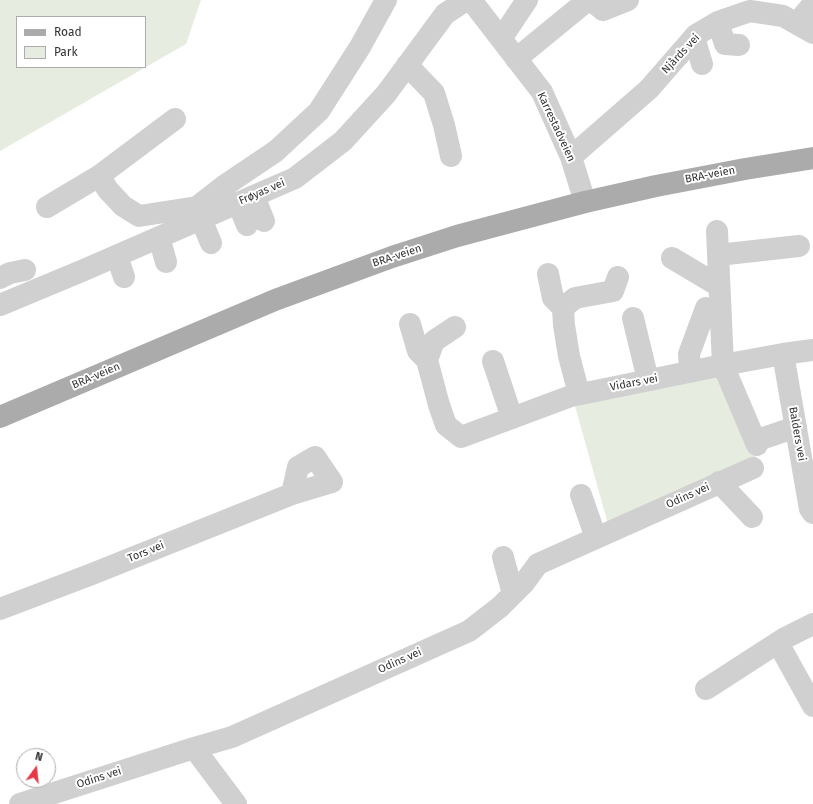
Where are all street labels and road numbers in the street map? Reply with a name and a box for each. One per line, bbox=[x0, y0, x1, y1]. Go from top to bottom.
street label: Njårds vei bbox=[659, 31, 703, 77]
street label: Karrestadveien bbox=[534, 90, 578, 164]
street label: BRA-veien bbox=[684, 164, 736, 186]
street label: Frøyas vei bbox=[237, 176, 287, 208]
street label: BRA-veien bbox=[371, 242, 423, 270]
street label: BRA-veien bbox=[70, 360, 122, 392]
street label: Vidars vei bbox=[609, 372, 659, 394]
street label: Balders vei bbox=[786, 406, 808, 462]
street label: Odins vei bbox=[664, 481, 712, 511]
street label: Tors vei bbox=[126, 539, 166, 565]
street label: Odins vei bbox=[376, 646, 424, 676]
street label: Odins vei bbox=[75, 765, 123, 791]

